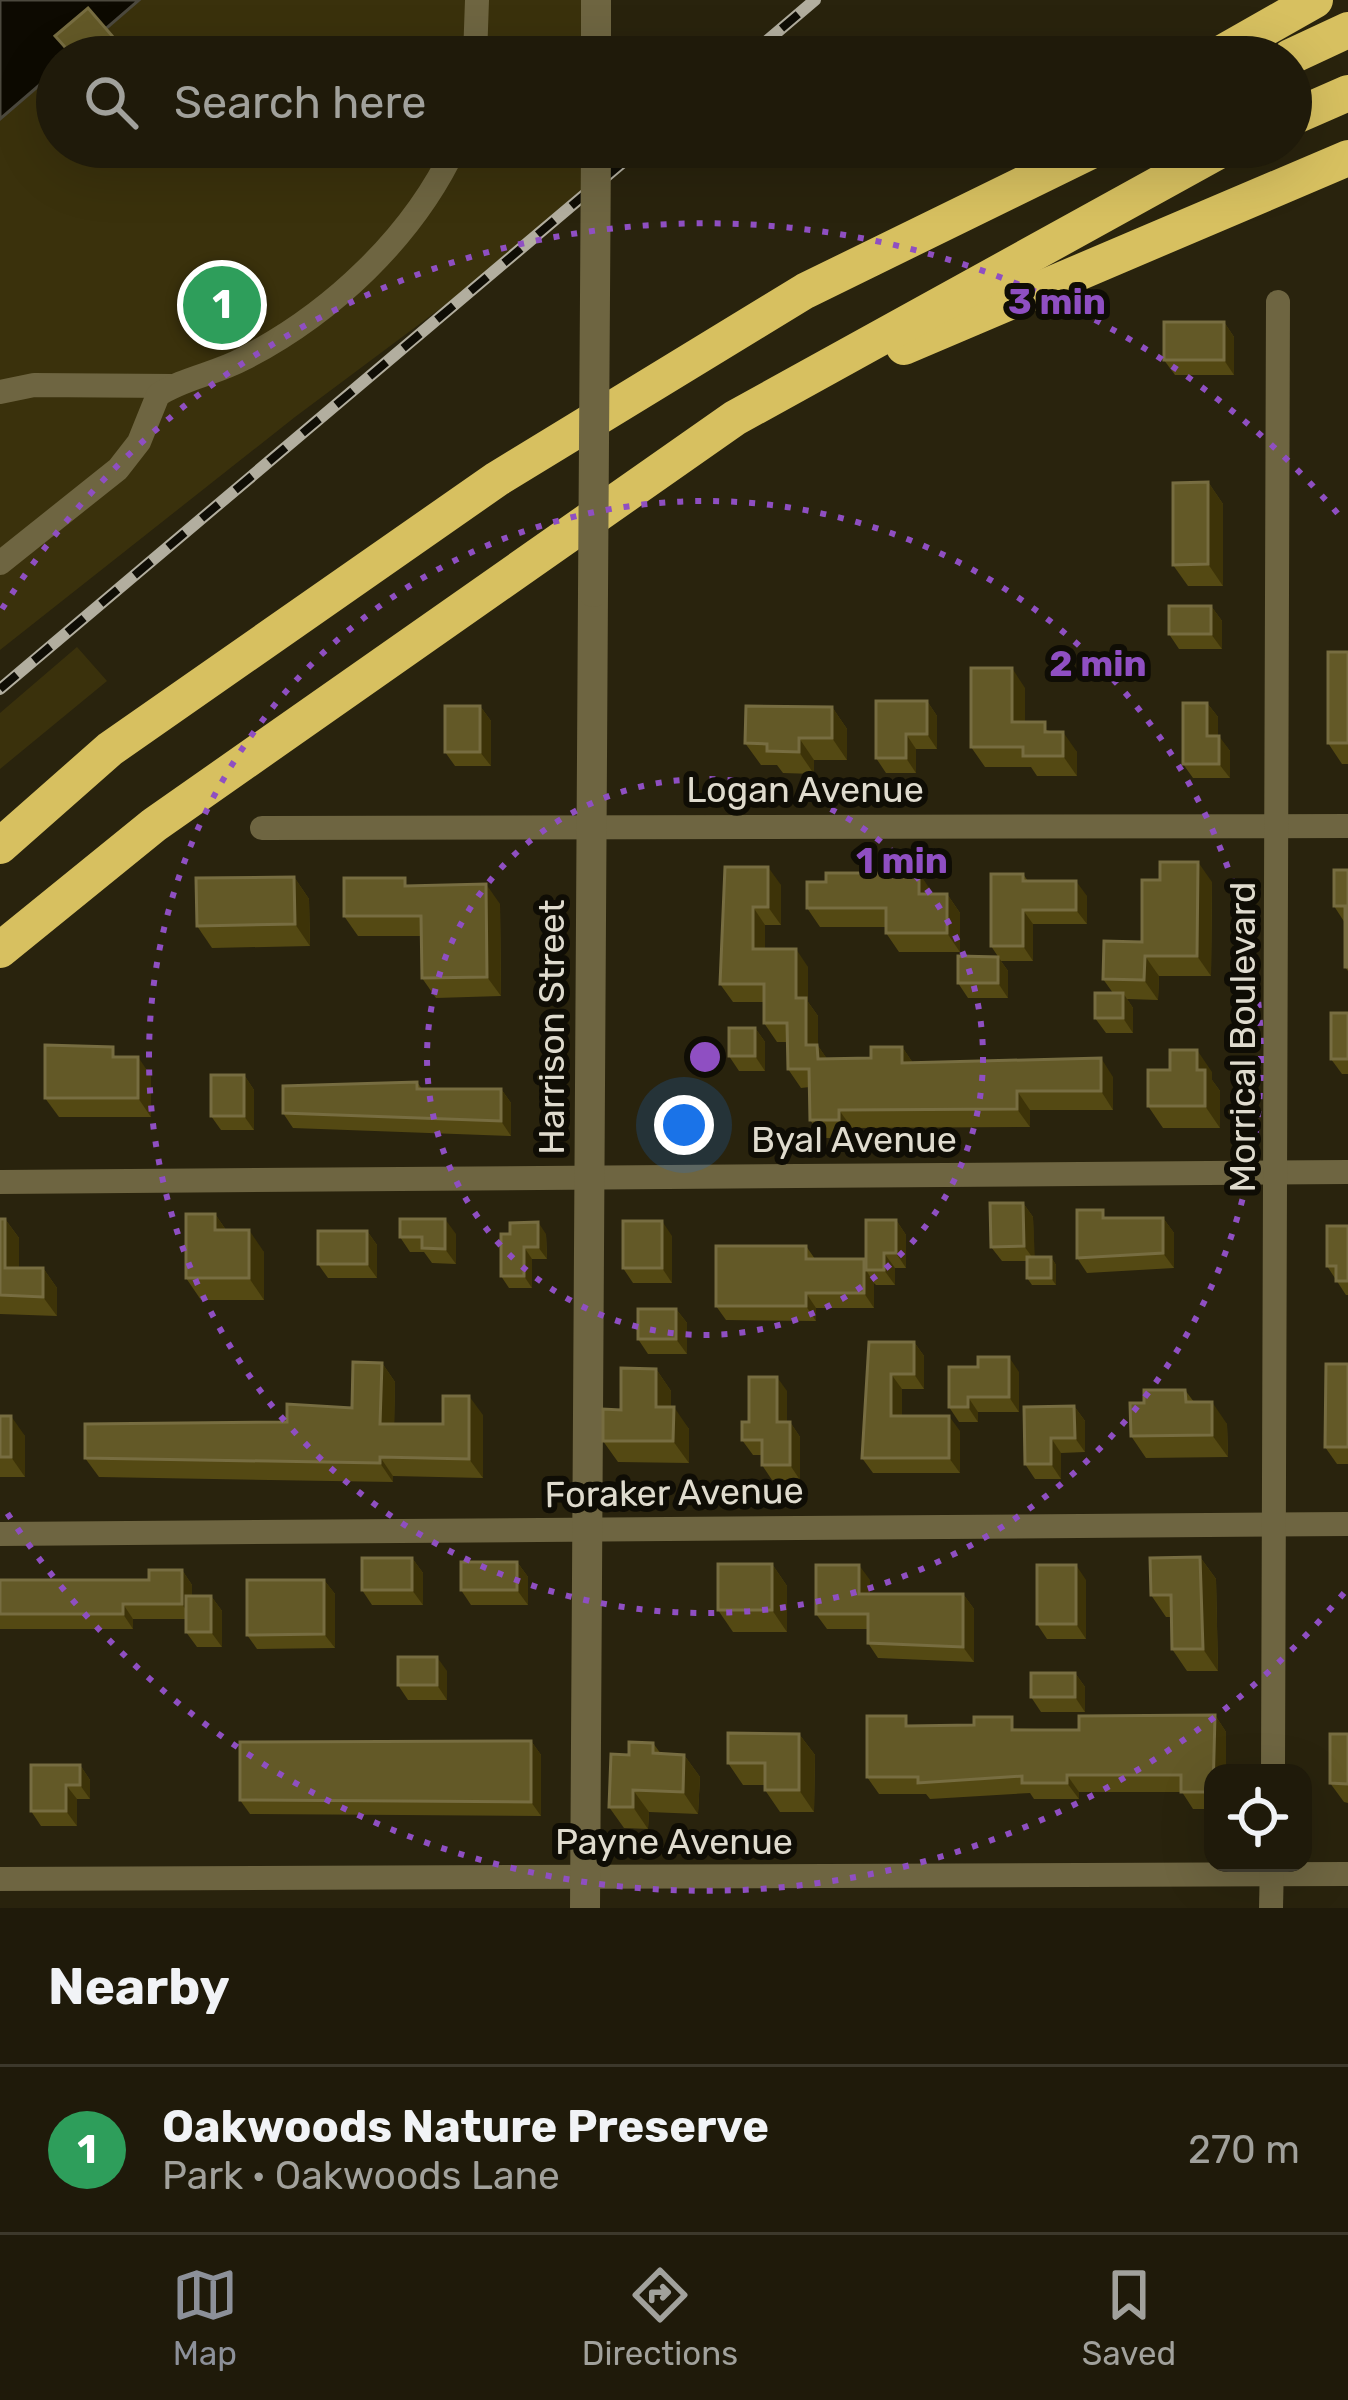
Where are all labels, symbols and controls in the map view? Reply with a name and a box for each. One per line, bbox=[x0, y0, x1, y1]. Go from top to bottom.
search box bbox=[36, 36, 1312, 168]
icon: search bbox=[78, 69, 144, 135]
text: Search here bbox=[174, 76, 426, 129]
pin: 1 bbox=[183, 260, 261, 350]
text: 3 min bbox=[1008, 280, 1106, 323]
text: 2 min bbox=[1049, 642, 1147, 685]
street label: Logan Avenue bbox=[686, 768, 924, 811]
text: 1 min bbox=[856, 839, 948, 882]
street label: Morrical Boulevard bbox=[1221, 881, 1264, 1193]
street label: Harrison Street bbox=[530, 899, 573, 1155]
centre of rings bbox=[684, 1036, 726, 1078]
your location bbox=[654, 1095, 714, 1155]
street label: Byal Avenue bbox=[751, 1118, 957, 1161]
street label: Foraker Avenue bbox=[544, 1469, 804, 1516]
map controls bbox=[1204, 1764, 1312, 1872]
button: locate bbox=[1204, 1764, 1312, 1872]
street label: Payne Avenue bbox=[555, 1820, 793, 1863]
text: Nearby bbox=[48, 1956, 230, 2017]
text: Oakwoods Nature Preserve bbox=[162, 2100, 769, 2153]
text: 1 bbox=[77, 2127, 97, 2173]
text: 270 m bbox=[1188, 2127, 1300, 2173]
text: Park · Oakwoods Lane bbox=[162, 2153, 560, 2199]
tab: Map bbox=[172, 2262, 238, 2373]
tab: Directions bbox=[582, 2262, 738, 2373]
tab: Saved bbox=[1082, 2262, 1176, 2373]

